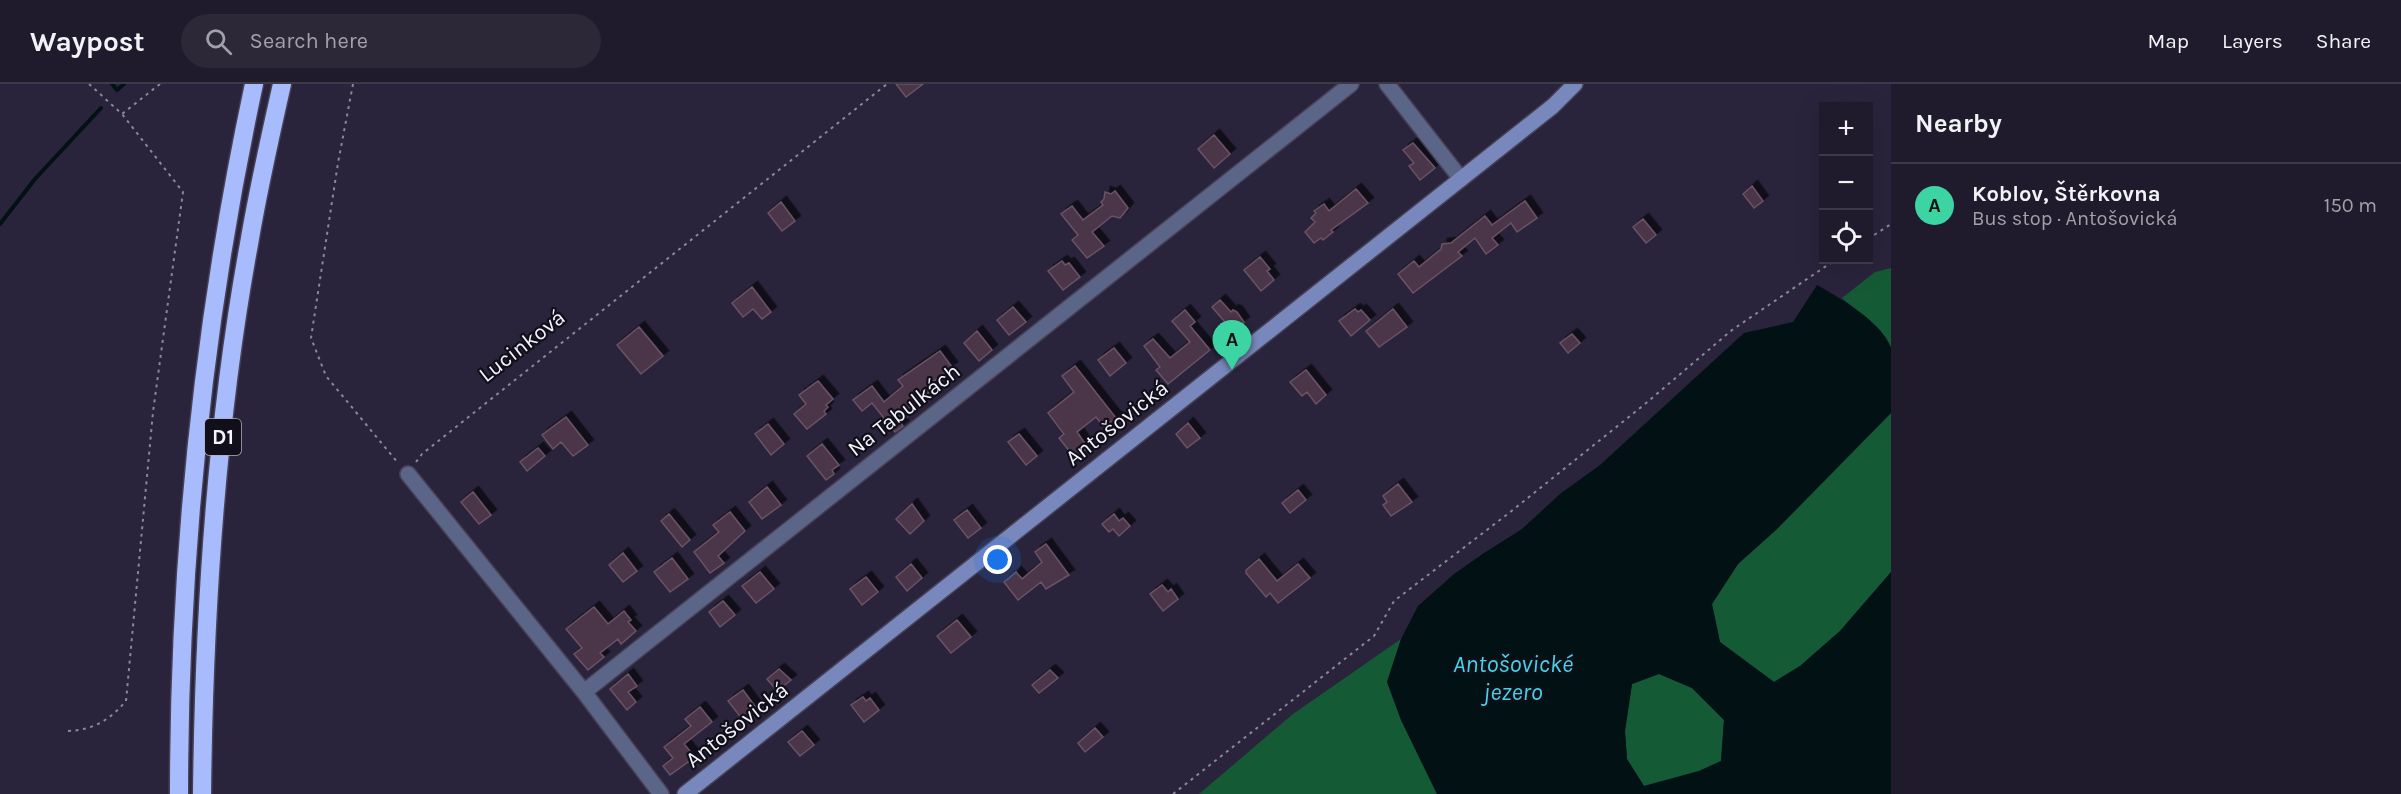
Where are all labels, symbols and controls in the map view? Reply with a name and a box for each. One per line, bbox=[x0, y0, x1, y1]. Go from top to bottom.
search box bbox=[181, 14, 601, 68]
text: Waypost bbox=[30, 25, 145, 58]
icon: search bbox=[202, 25, 235, 58]
text: Search here bbox=[250, 28, 368, 54]
text: Map bbox=[2147, 29, 2189, 53]
text: Layers bbox=[2222, 29, 2283, 53]
text: Share bbox=[2316, 29, 2371, 53]
map controls bbox=[1819, 102, 1873, 264]
button: + bbox=[1819, 102, 1873, 156]
text: Nearby bbox=[1915, 108, 2002, 139]
button: − bbox=[1819, 156, 1873, 210]
text: Koblov, Štěrkovna bbox=[1972, 181, 2161, 207]
text: A bbox=[1928, 194, 1941, 217]
text: 150 m bbox=[2324, 194, 2377, 217]
text: Bus stop · Antošovická bbox=[1972, 207, 2178, 230]
button: locate bbox=[1819, 210, 1873, 264]
street label: Lucinková bbox=[474, 304, 570, 388]
pin: A bbox=[1212, 320, 1252, 370]
street label: Na Tabulkách bbox=[843, 358, 965, 462]
street label: Antošovická bbox=[1060, 375, 1174, 471]
road number: D1 bbox=[205, 419, 241, 455]
your location bbox=[983, 545, 1012, 574]
water label: Antošovické jezero bbox=[1453, 650, 1573, 706]
street label: Antošovická bbox=[680, 677, 794, 773]

